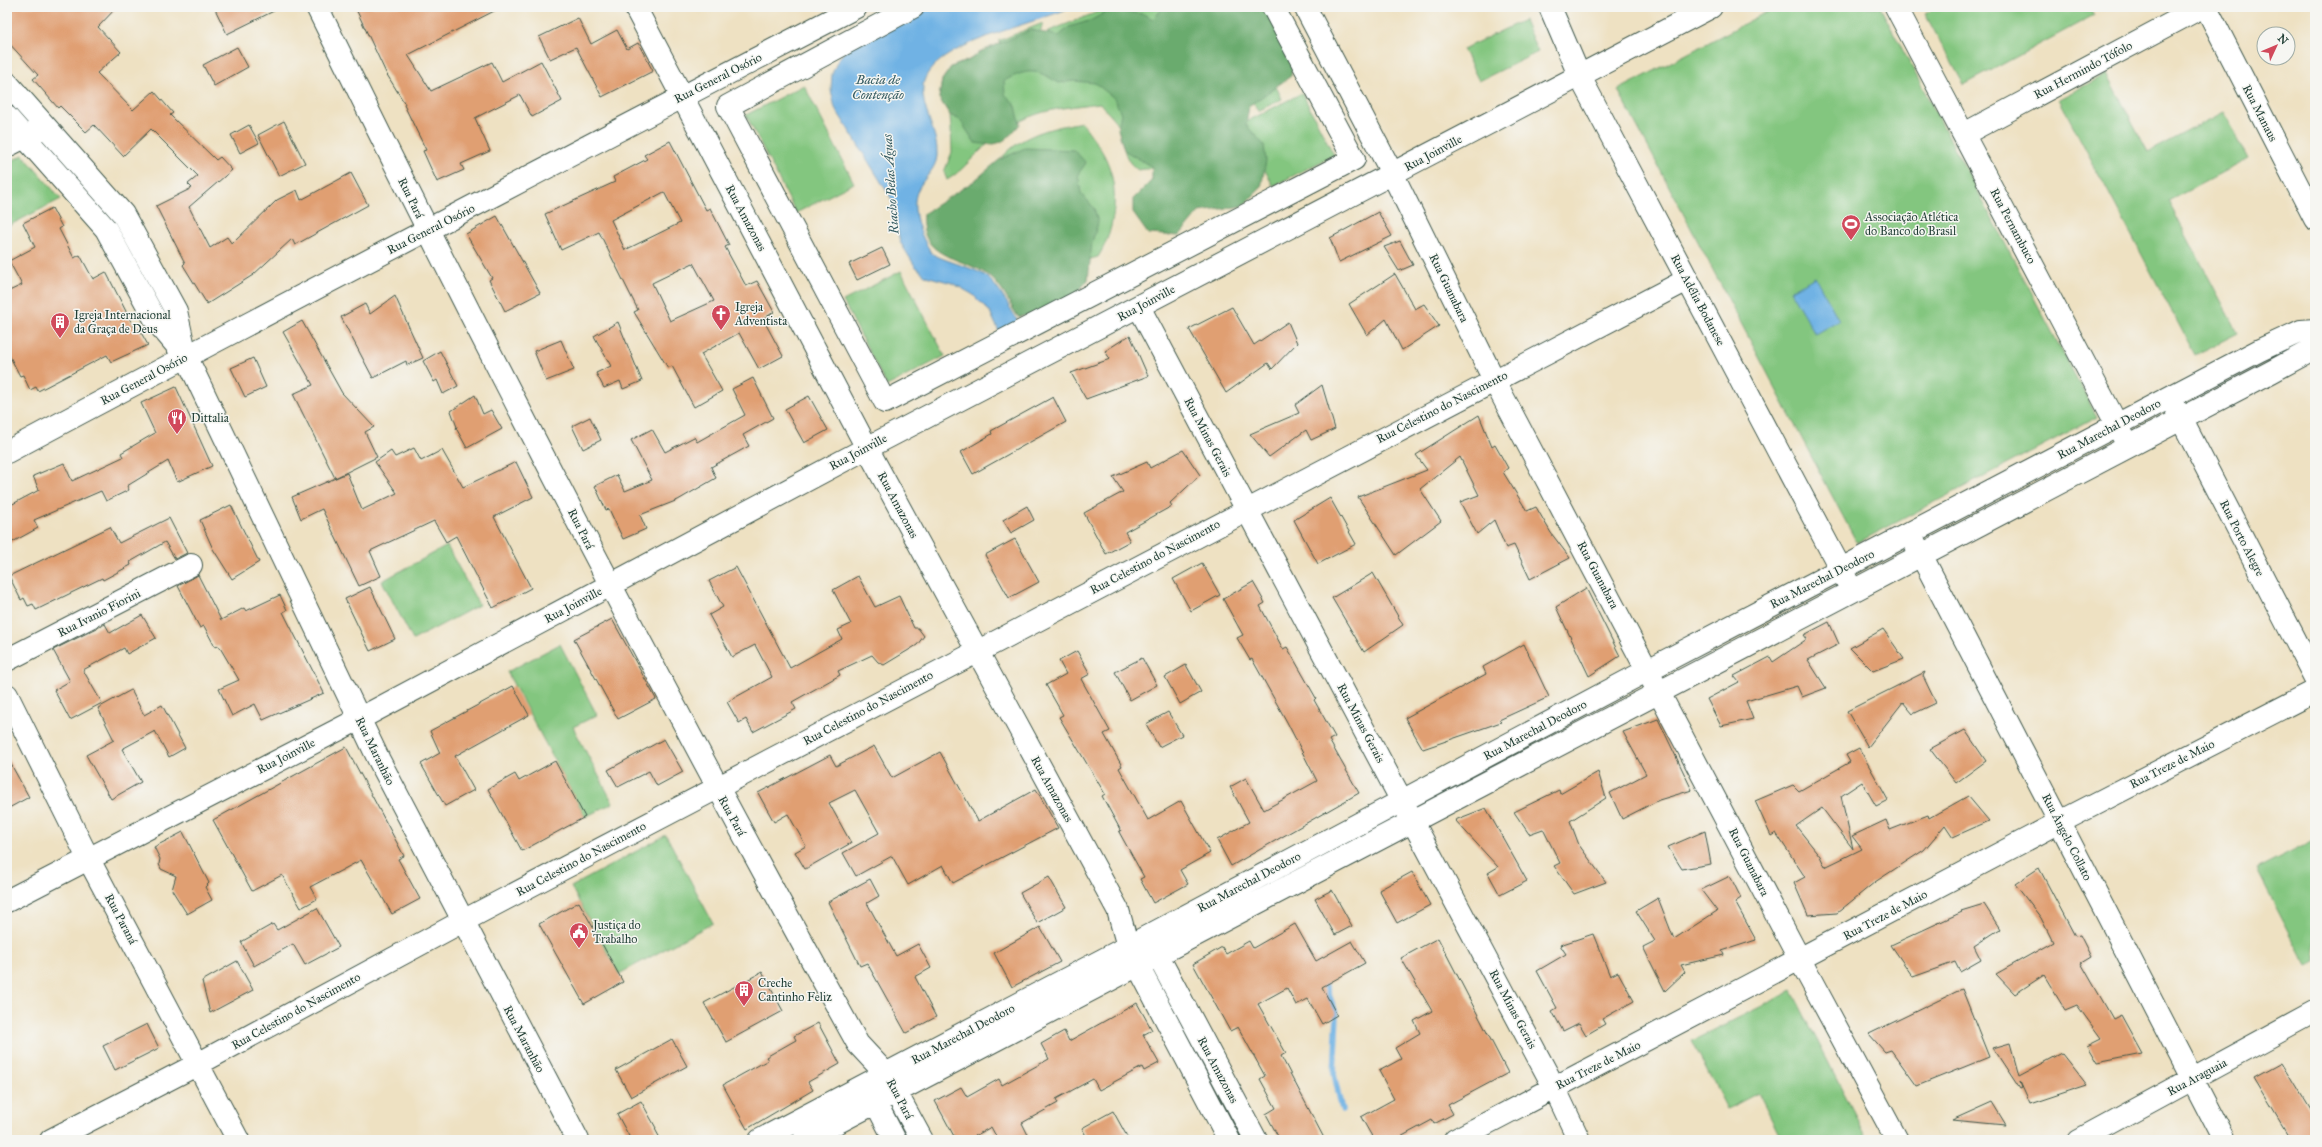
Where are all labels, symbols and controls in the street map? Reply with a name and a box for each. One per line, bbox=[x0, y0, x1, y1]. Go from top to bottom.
north arrow bbox=[2256, 26, 2296, 66]
text: N bbox=[2275, 32, 2291, 48]
street label: Rua Hermindo Tófolo bbox=[2031, 38, 2135, 102]
street label: Rua General Osório bbox=[672, 50, 764, 106]
water label: Bacia de Contenção bbox=[852, 72, 904, 103]
street label: Rua Manaus bbox=[2240, 82, 2280, 144]
street label: Rua Joinville bbox=[1402, 132, 1465, 175]
water label: Riacho Belas Águas bbox=[880, 133, 903, 235]
street label: Rua Pará bbox=[395, 175, 427, 222]
street label: Rua Amazonas bbox=[723, 182, 769, 254]
street label: Rua Pernambuco bbox=[1987, 186, 2039, 266]
street label: Rua General Osório bbox=[385, 201, 477, 257]
place label: Associação Atlética do Banco do Brasil bbox=[1864, 210, 1959, 238]
sports icon: Associação Atlética do Banco do Brasil bbox=[1840, 213, 1862, 241]
street label: Rua Guanabara bbox=[1426, 251, 1472, 325]
street label: Rua Adélia Bodanese bbox=[1668, 252, 1728, 348]
street label: Rua Joinville bbox=[1115, 282, 1178, 325]
place label: Igreja Adventista bbox=[734, 300, 788, 328]
church icon: Igreja Adventista bbox=[710, 303, 732, 331]
place label: Igreja Internacional da Graça de Deus bbox=[74, 308, 171, 336]
building icon: Igreja Internacional da Graça de Deus bbox=[49, 311, 71, 339]
street label: Rua General Osório bbox=[98, 350, 190, 408]
street label: Rua Celestino do Nascimento bbox=[1374, 368, 1510, 446]
street label: Rua Minas Gerais bbox=[1181, 395, 1235, 479]
street label: Rua Marechal Deodoro bbox=[2055, 396, 2163, 462]
restaurant icon: Dittalia bbox=[166, 407, 188, 435]
place label: Dittalia bbox=[191, 411, 230, 425]
street label: Rua Joinville bbox=[827, 431, 890, 474]
street label: Rua Amazonas bbox=[875, 469, 921, 541]
street label: Rua Porto Alegre bbox=[2216, 497, 2267, 579]
street label: Rua Pará bbox=[565, 506, 598, 552]
street label: Rua Celestino do Nascimento bbox=[1088, 517, 1222, 597]
street label: Rua Guanabara bbox=[1574, 539, 1622, 612]
street label: Rua Marechal Deodoro bbox=[1768, 547, 1876, 611]
street label: Rua Joinville bbox=[542, 584, 605, 627]
street label: Rua Ivanio Fiorini bbox=[55, 586, 143, 640]
street label: Rua Celestino do Nascimento bbox=[801, 668, 935, 748]
street label: Rua Minas Gerais bbox=[1334, 681, 1388, 765]
street label: Rua Marechal Deodoro bbox=[1481, 697, 1589, 763]
street label: Rua Maranhão bbox=[353, 715, 397, 787]
street label: Rua Joinville bbox=[255, 735, 318, 777]
street label: Rua Treze de Maio bbox=[2127, 737, 2217, 791]
street label: Rua Amazonas bbox=[1028, 754, 1076, 824]
street label: Rua Ângelo Collato bbox=[2038, 791, 2096, 883]
street label: Rua Pará bbox=[715, 794, 749, 839]
street label: Rua Celestino do Nascimento bbox=[514, 819, 648, 899]
street label: Rua Guanabara bbox=[1726, 826, 1773, 899]
street label: Rua Marechal Deodoro bbox=[1195, 849, 1303, 915]
street label: Rua Treze de Maio bbox=[1841, 887, 1929, 943]
street label: Rua Paraná bbox=[102, 891, 141, 947]
place label: Justiça do Trabalho bbox=[591, 918, 641, 946]
public building icon: Justiça do Trabalho bbox=[568, 921, 590, 949]
street label: Rua Minas Gerais bbox=[1486, 967, 1540, 1051]
street label: Rua Celestino do Nascimento bbox=[229, 970, 363, 1052]
place label: Creche Cantinho Feliz bbox=[758, 976, 832, 1004]
building icon: Creche Cantinho Feliz bbox=[733, 979, 755, 1007]
street label: Rua Marechal Deodoro bbox=[909, 1001, 1017, 1067]
street label: Rua Maranhão bbox=[501, 1003, 547, 1075]
street label: Rua Amazonas bbox=[1195, 1034, 1241, 1106]
street label: Rua Treze de Maio bbox=[1553, 1038, 1643, 1092]
street label: Rua Araguaia bbox=[2165, 1055, 2231, 1099]
street label: Rua Pará bbox=[884, 1076, 917, 1122]

